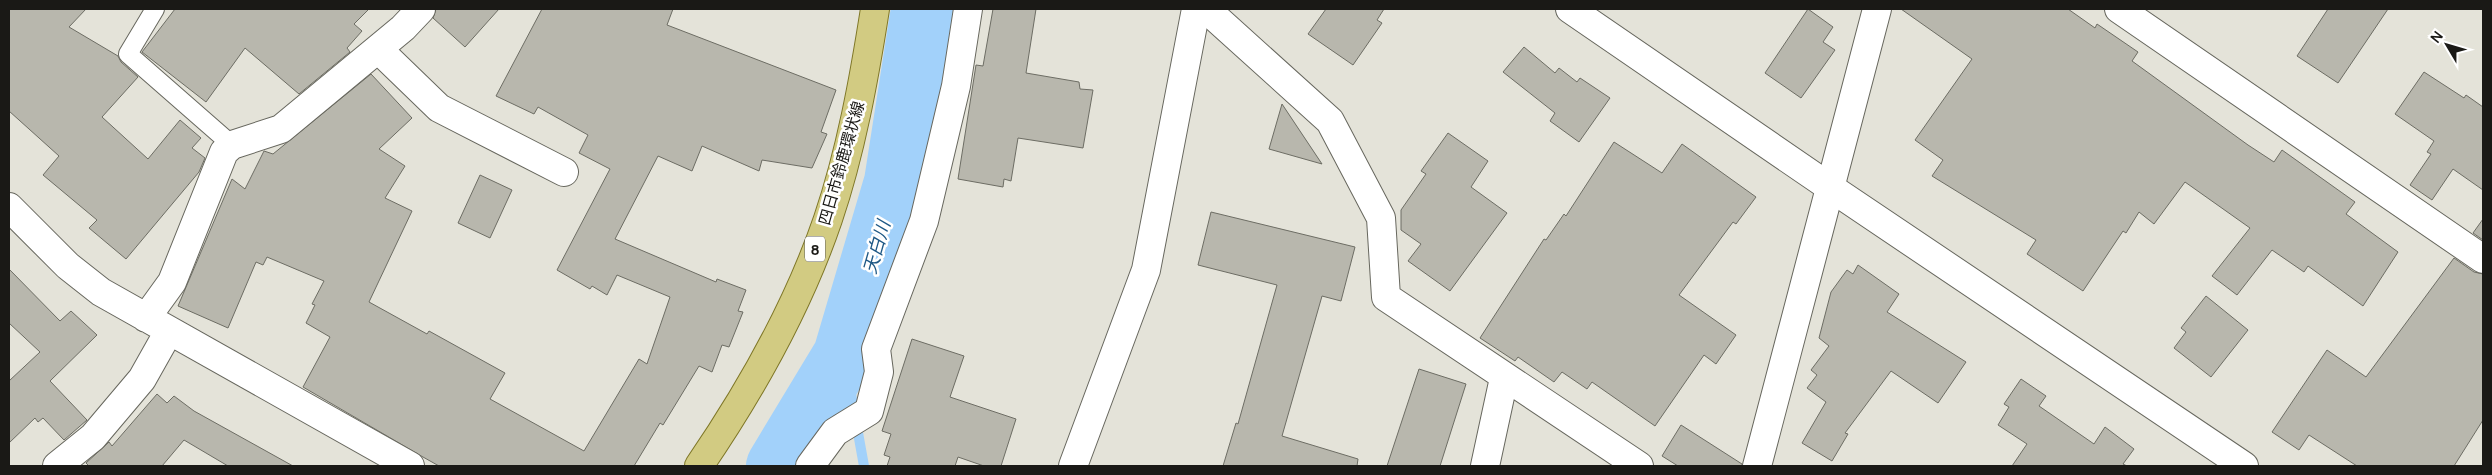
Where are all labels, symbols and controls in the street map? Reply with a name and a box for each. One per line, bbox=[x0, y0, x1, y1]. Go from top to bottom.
north arrow bbox=[2422, 20, 2472, 70]
text: N bbox=[2426, 27, 2447, 47]
street label: 四日市鈴鹿環状線 bbox=[813, 98, 869, 228]
water label: 天白川 bbox=[857, 216, 896, 276]
road number: 8 bbox=[805, 236, 825, 262]

